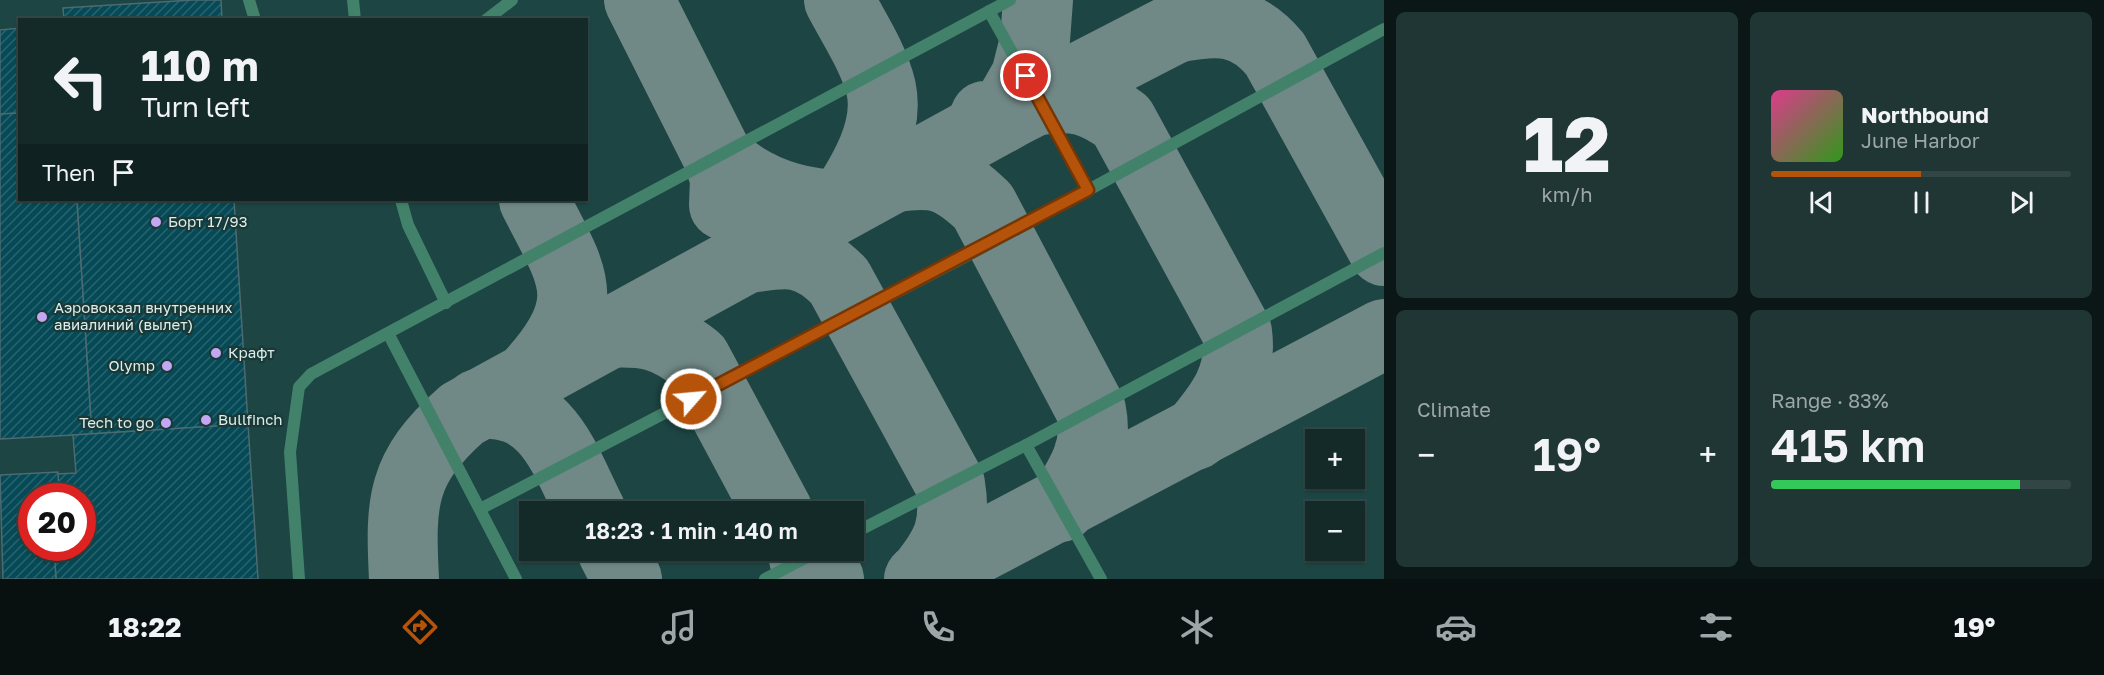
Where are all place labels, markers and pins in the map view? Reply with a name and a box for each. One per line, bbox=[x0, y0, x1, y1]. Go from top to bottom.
pin bbox=[1000, 50, 1051, 101]
place label: Борт 17/93 bbox=[168, 212, 247, 230]
marker: Борт 17/93 bbox=[149, 215, 163, 229]
place label: Аэровокзал внутренних авиалиний (вылет) bbox=[54, 298, 232, 333]
marker: Аэровокзал внутренних авиалиний (вылет) bbox=[35, 310, 49, 324]
place label: Крафт bbox=[228, 343, 275, 361]
marker: Крафт bbox=[209, 346, 223, 360]
place label: Olymp bbox=[108, 356, 155, 374]
marker: Olymp bbox=[160, 359, 174, 373]
place label: Bullfinch bbox=[218, 410, 283, 428]
place label: Tech to go bbox=[79, 413, 154, 431]
marker: Bullfinch bbox=[199, 413, 213, 427]
marker: Tech to go bbox=[159, 416, 173, 430]

